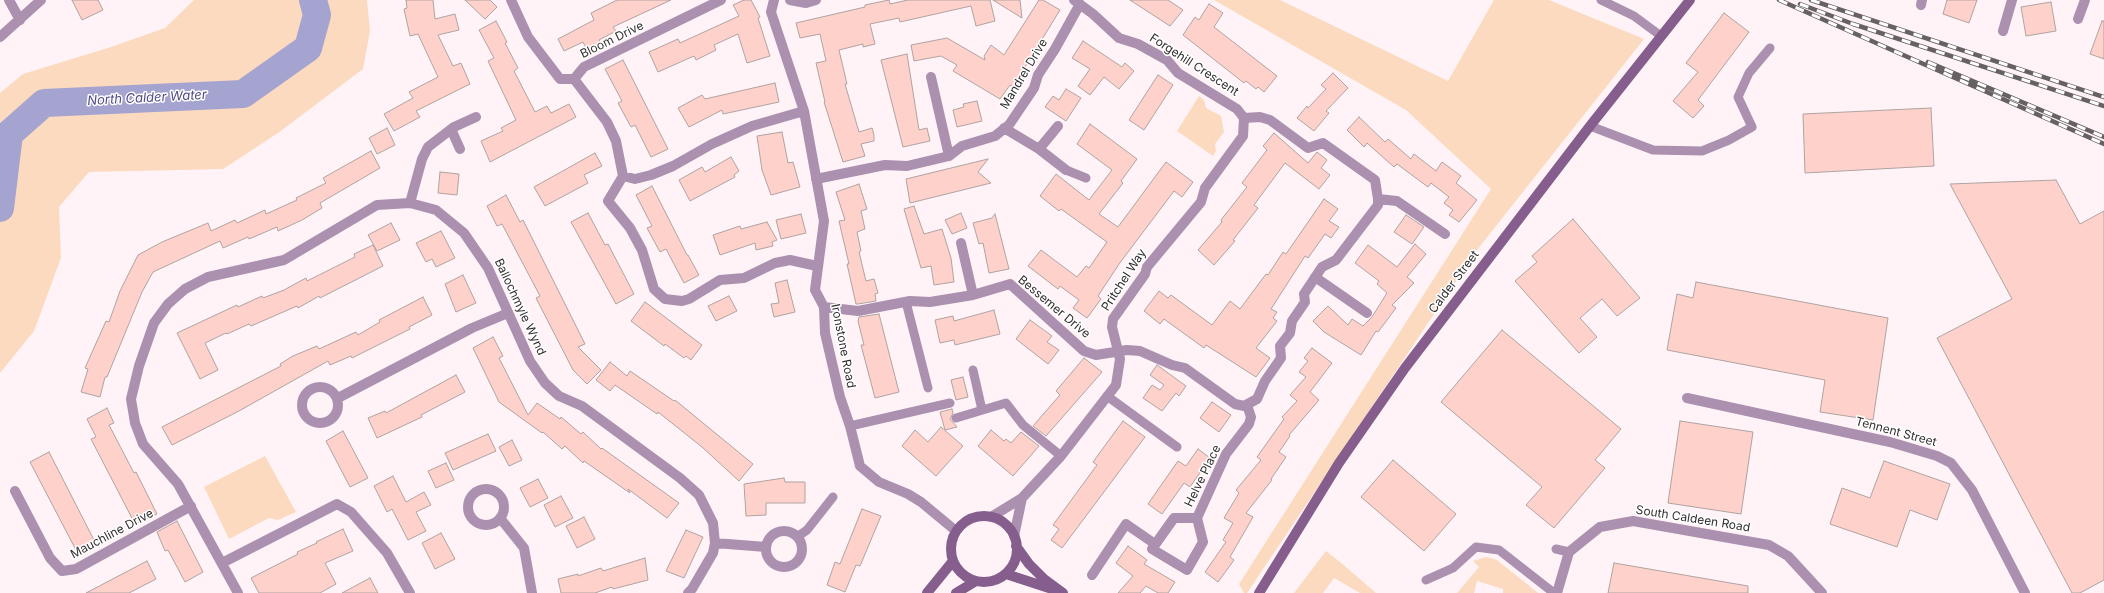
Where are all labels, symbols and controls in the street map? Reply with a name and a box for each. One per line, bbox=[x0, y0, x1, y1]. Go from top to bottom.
street label: Bloom Drive bbox=[578, 18, 646, 62]
street label: Forgehill Crescent bbox=[1147, 31, 1241, 99]
street label: Mandrel Drive bbox=[997, 36, 1051, 112]
water label: North Calder Water bbox=[87, 87, 207, 109]
street label: Pritchel Way bbox=[1099, 246, 1149, 314]
street label: Calder Street bbox=[1426, 248, 1482, 316]
street label: Ballochmyle Wynd bbox=[491, 256, 549, 358]
street label: Bessemer Drive bbox=[1015, 273, 1093, 341]
street label: Ironstone Road bbox=[828, 303, 858, 389]
street label: Tennent Street bbox=[1854, 414, 1938, 450]
street label: Helve Place bbox=[1182, 443, 1224, 509]
street label: South Caldeen Road bbox=[1635, 503, 1751, 535]
street label: Mauchline Drive bbox=[68, 506, 156, 562]

